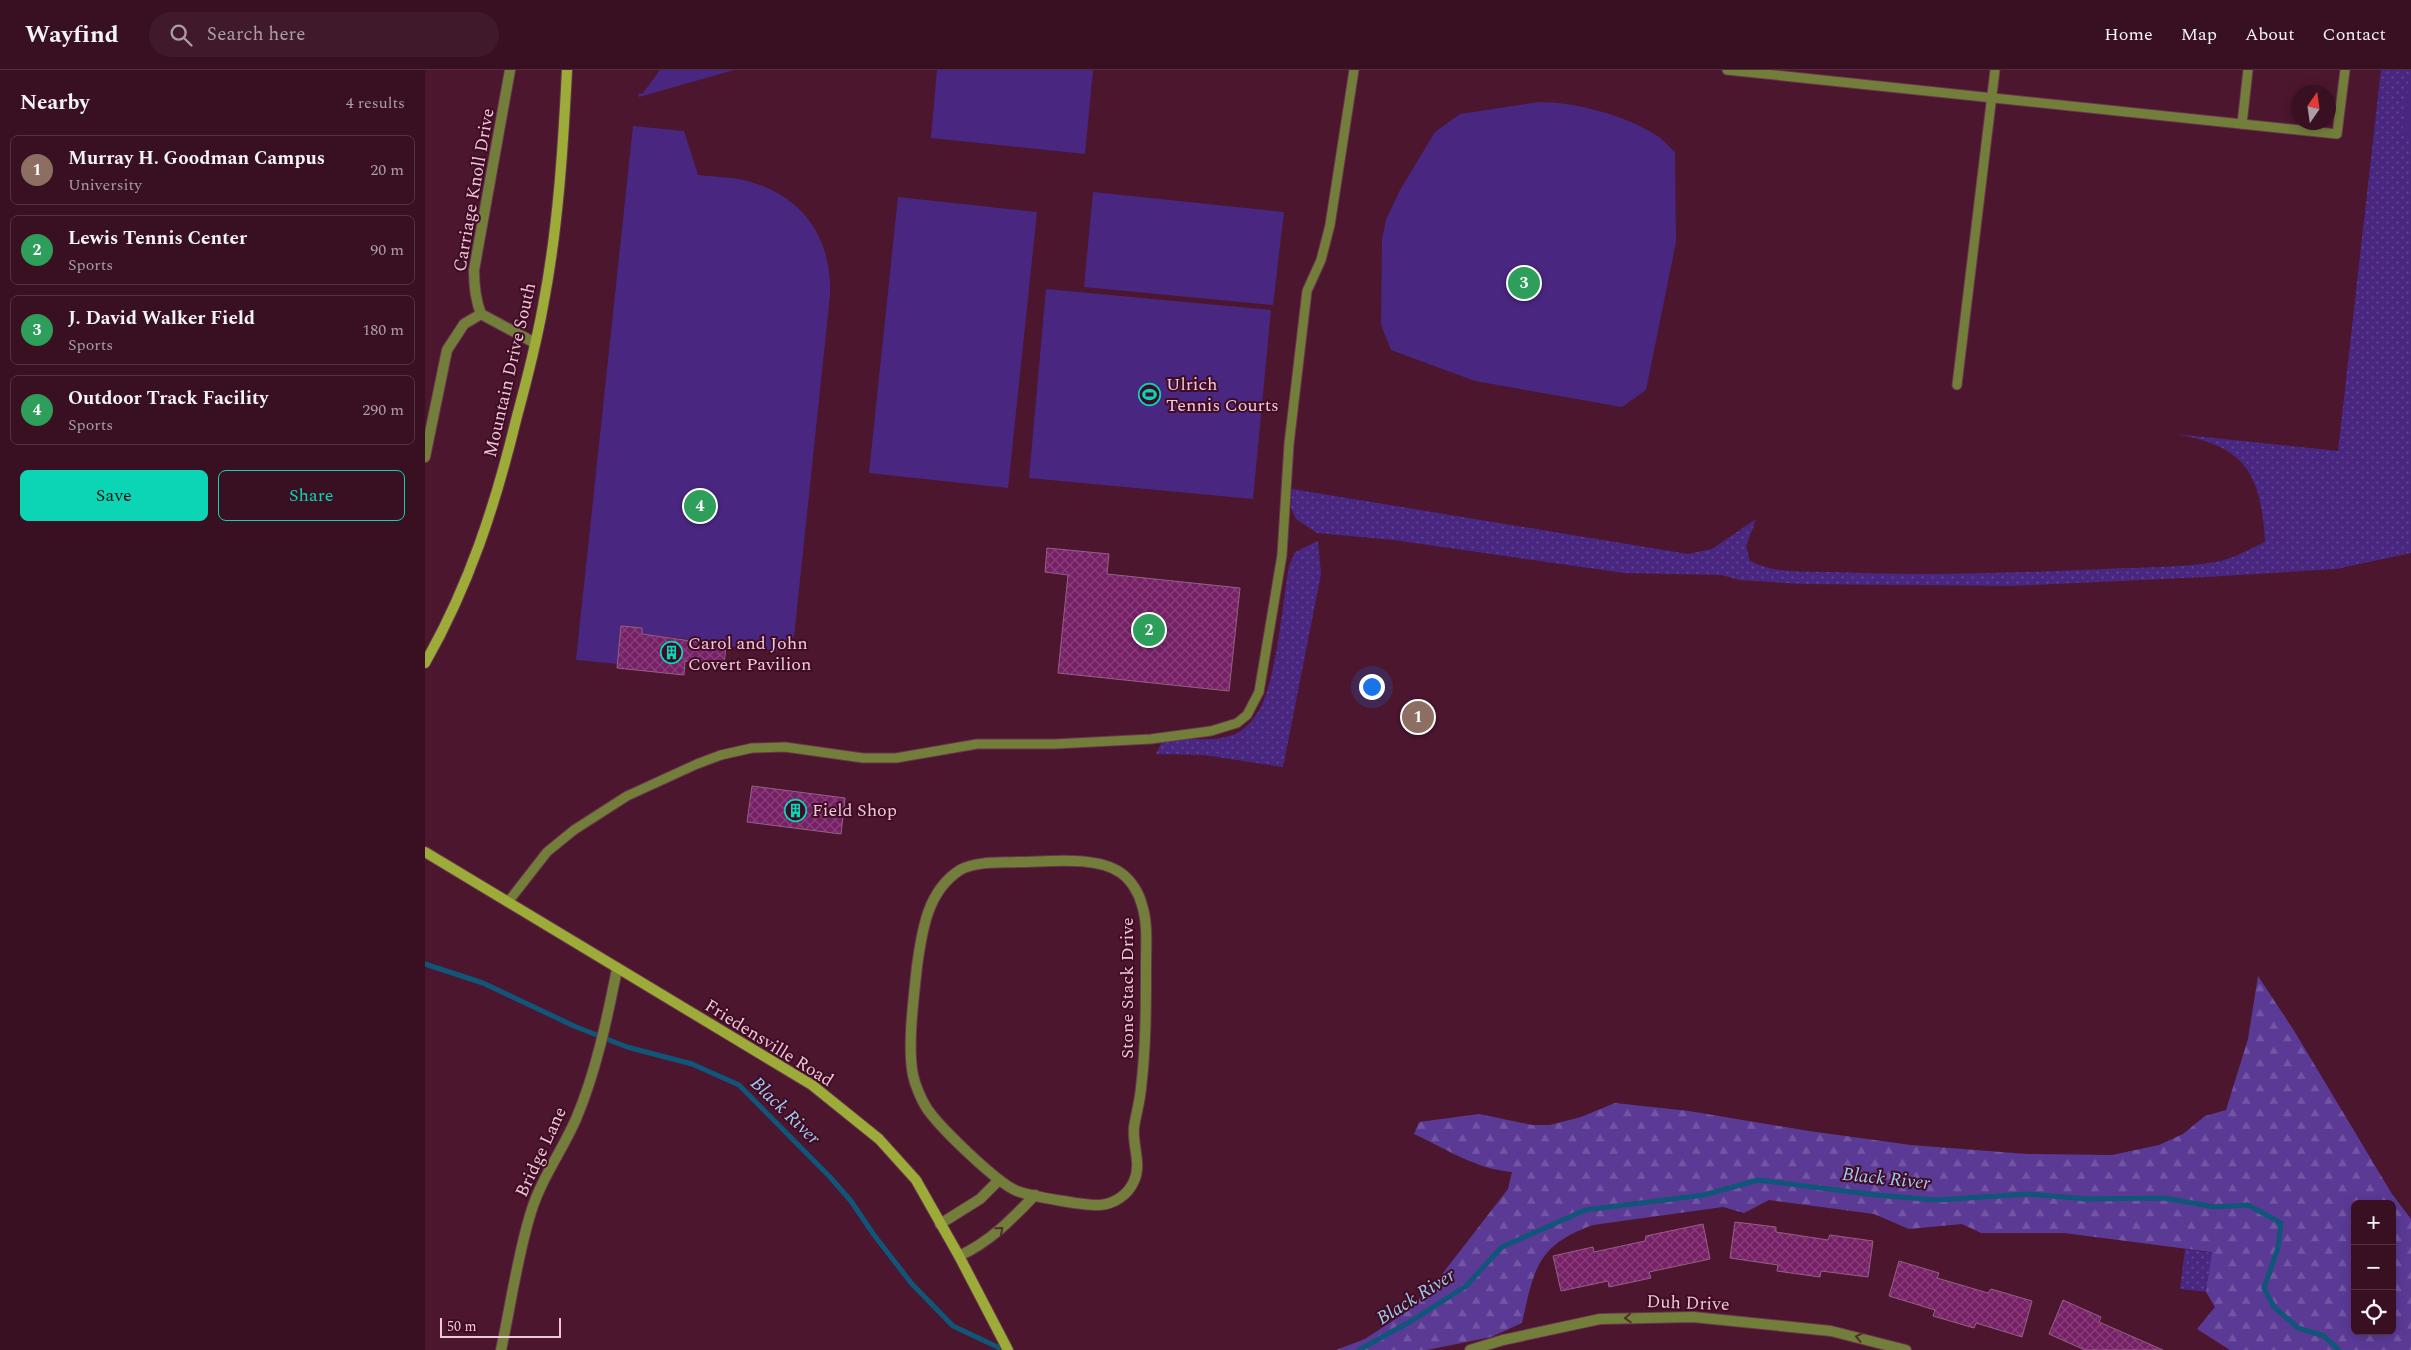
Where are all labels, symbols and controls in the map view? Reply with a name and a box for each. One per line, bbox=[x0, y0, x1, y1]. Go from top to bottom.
search box bbox=[149, 12, 499, 57]
text: Wayfind bbox=[25, 17, 119, 53]
text: Search here bbox=[207, 20, 305, 49]
icon: search bbox=[167, 21, 195, 49]
text: Home bbox=[2104, 21, 2153, 48]
text: Map bbox=[2181, 21, 2217, 48]
text: About bbox=[2245, 21, 2295, 48]
text: Contact bbox=[2323, 21, 2386, 48]
north arrow bbox=[2291, 85, 2336, 130]
text: Nearby bbox=[20, 87, 90, 119]
text: 4 results bbox=[346, 91, 405, 115]
street label: Carriage Knoll Drive bbox=[446, 106, 502, 274]
text: Murray H. Goodman Campus bbox=[68, 144, 325, 173]
text: 1 bbox=[33, 158, 41, 182]
text: 20 m bbox=[370, 158, 404, 182]
text: University bbox=[68, 173, 142, 197]
text: Lewis Tennis Center bbox=[68, 224, 247, 253]
text: 2 bbox=[33, 238, 41, 262]
text: 90 m bbox=[370, 238, 404, 262]
text: Sports bbox=[68, 253, 113, 277]
pin: 3 bbox=[1508, 264, 1540, 302]
street label: Mountain Drive South bbox=[477, 280, 543, 460]
text: J. David Walker Field bbox=[68, 304, 255, 333]
text: 3 bbox=[33, 318, 41, 342]
text: 180 m bbox=[362, 318, 404, 342]
text: Sports bbox=[68, 333, 113, 357]
place label: Ulrich Tennis Courts bbox=[1166, 371, 1279, 419]
sports icon: Ulrich Tennis Courts bbox=[1138, 382, 1162, 406]
text: Outdoor Track Facility bbox=[68, 384, 268, 413]
text: 4 bbox=[33, 398, 41, 422]
text: 290 m bbox=[362, 398, 404, 422]
text: Sports bbox=[68, 413, 113, 437]
button: Save bbox=[20, 470, 208, 521]
button: Share bbox=[218, 470, 405, 521]
pin: 4 bbox=[684, 487, 716, 525]
pin: 2 bbox=[1133, 611, 1165, 649]
place label: Carol and John Covert Pavilion bbox=[688, 630, 811, 678]
building icon: Carol and John Covert Pavilion bbox=[660, 641, 684, 665]
your location bbox=[1359, 674, 1385, 700]
pin: 1 bbox=[1402, 698, 1434, 736]
place label: Field Shop bbox=[812, 797, 897, 824]
building icon: Field Shop bbox=[784, 798, 808, 822]
street label: Stone Stack Drive bbox=[1114, 917, 1141, 1059]
street label: Friedensville Road bbox=[699, 992, 839, 1094]
water label: Black River bbox=[743, 1070, 827, 1152]
street label: Bridge Lane bbox=[508, 1102, 574, 1202]
water label: Black River bbox=[1841, 1160, 1932, 1198]
map controls bbox=[2351, 1200, 2396, 1335]
button: + bbox=[2351, 1200, 2396, 1245]
one-way arrow bbox=[994, 1227, 1003, 1236]
button: − bbox=[2351, 1245, 2396, 1290]
water label: Black River bbox=[1371, 1261, 1461, 1333]
street label: Duh Drive bbox=[1646, 1288, 1730, 1318]
button: locate bbox=[2351, 1290, 2396, 1335]
one-way arrow bbox=[1624, 1313, 1632, 1324]
scale bar bbox=[440, 1315, 561, 1338]
text: 50 m bbox=[447, 1316, 477, 1337]
one-way arrow bbox=[1855, 1333, 1863, 1343]

